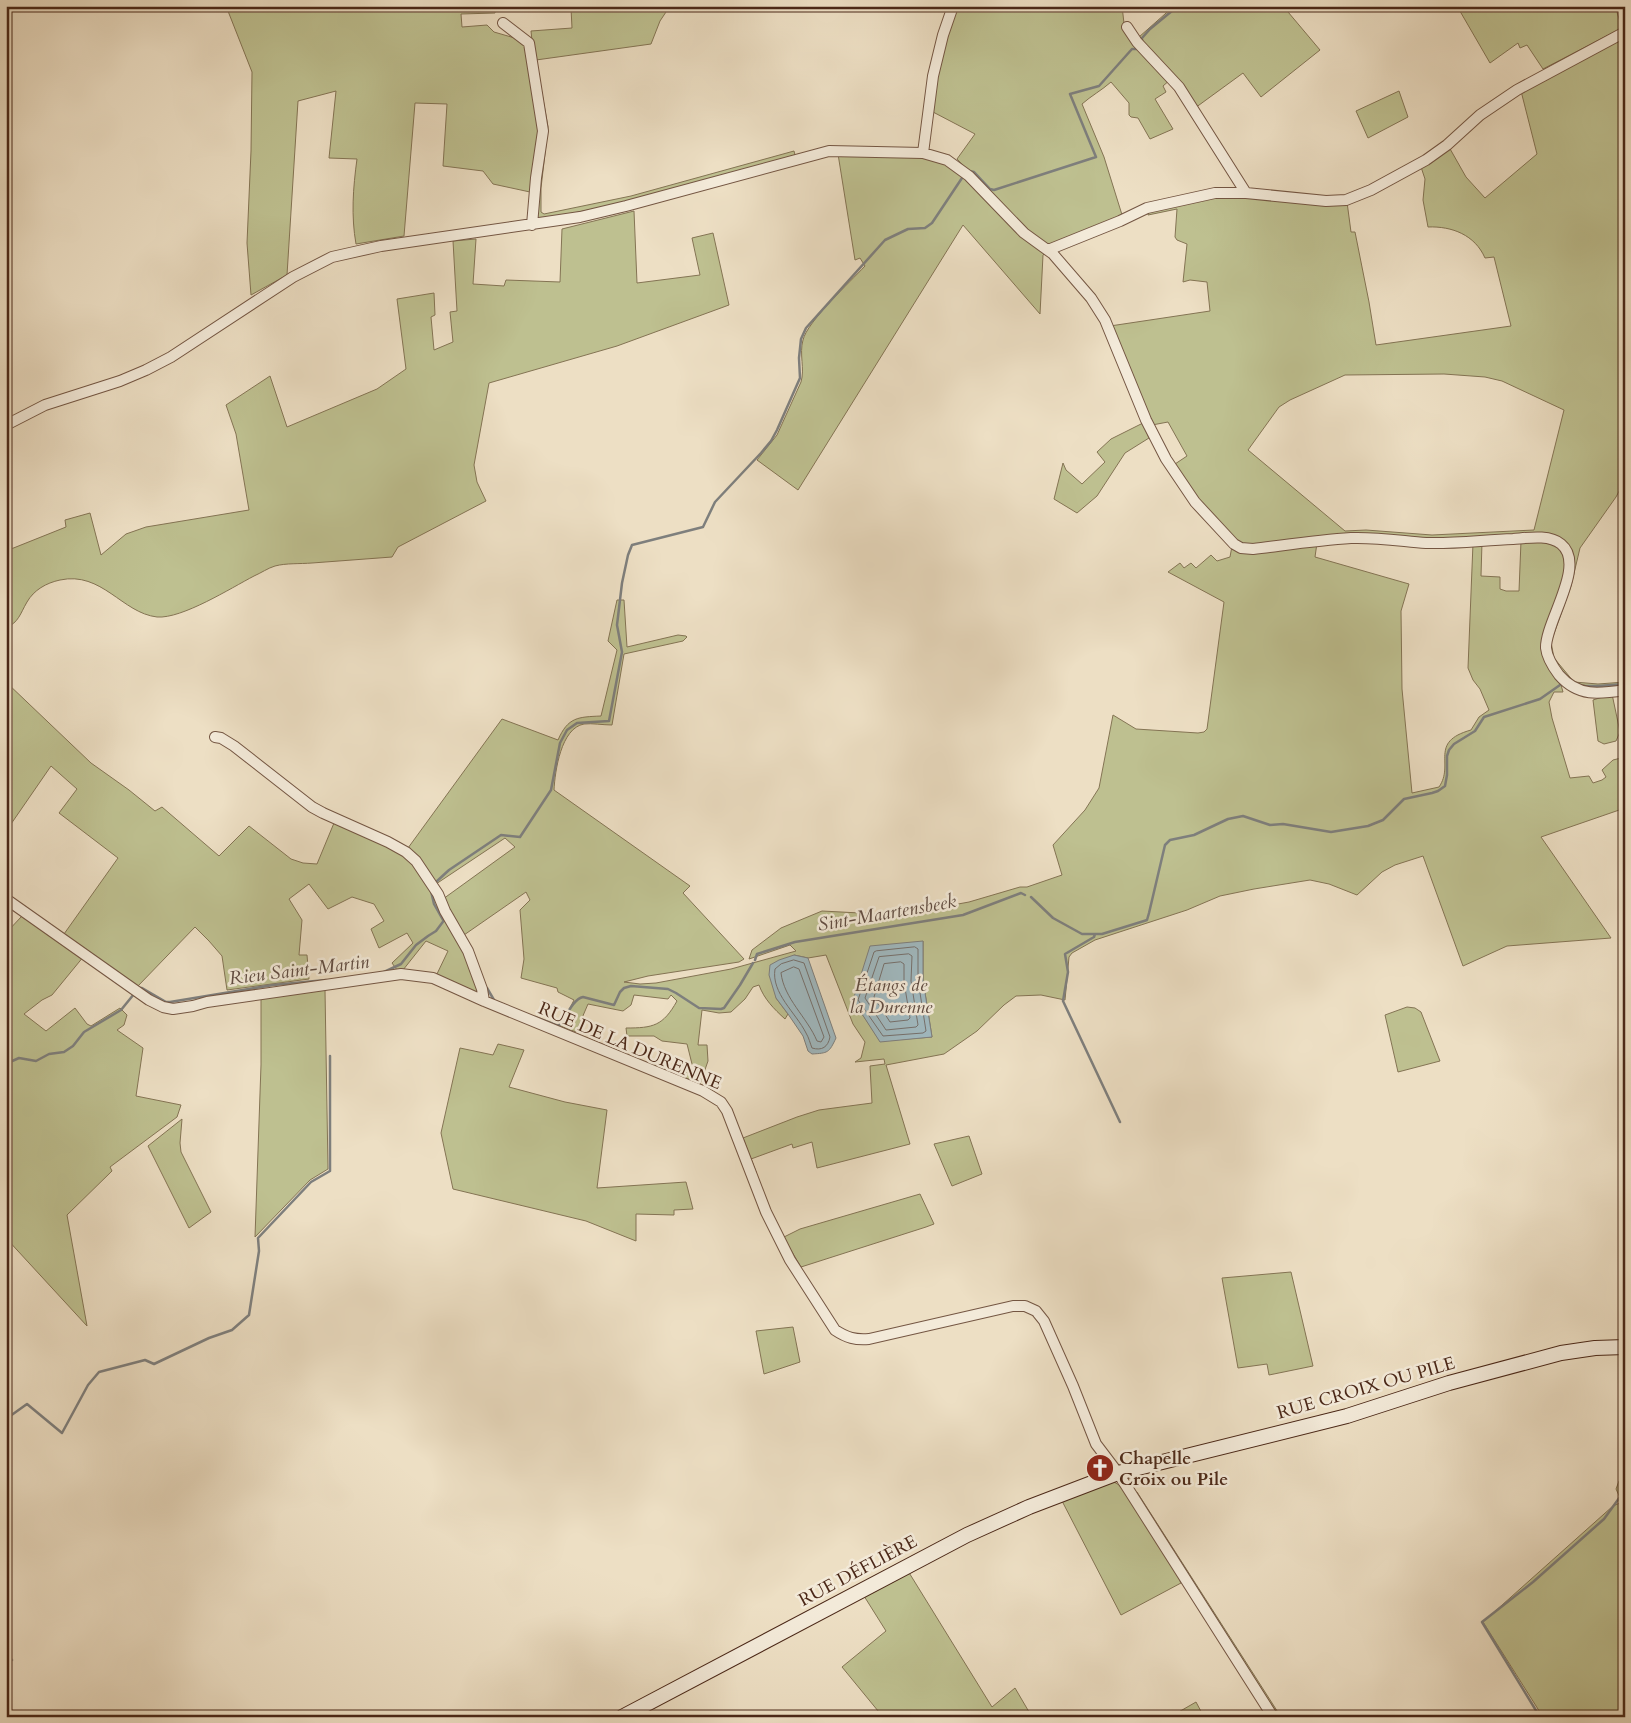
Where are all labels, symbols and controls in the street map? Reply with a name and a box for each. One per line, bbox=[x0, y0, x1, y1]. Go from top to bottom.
water label: Sint-Maartensbeek bbox=[816, 888, 959, 938]
water label: Rieu Saint-Martin bbox=[227, 948, 371, 991]
water label: Étangs de la Durenne bbox=[850, 972, 933, 1020]
street label: RUE DE LA DURENNE bbox=[534, 996, 726, 1096]
street label: RUE CROIX OU PILE bbox=[1274, 1351, 1458, 1425]
place label: Chapelle Croix ou Pile bbox=[1119, 1446, 1228, 1492]
church icon: Chapelle Croix ou Pile bbox=[1085, 1453, 1115, 1483]
street label: RUE DÉFLIÈRE bbox=[794, 1529, 922, 1613]

